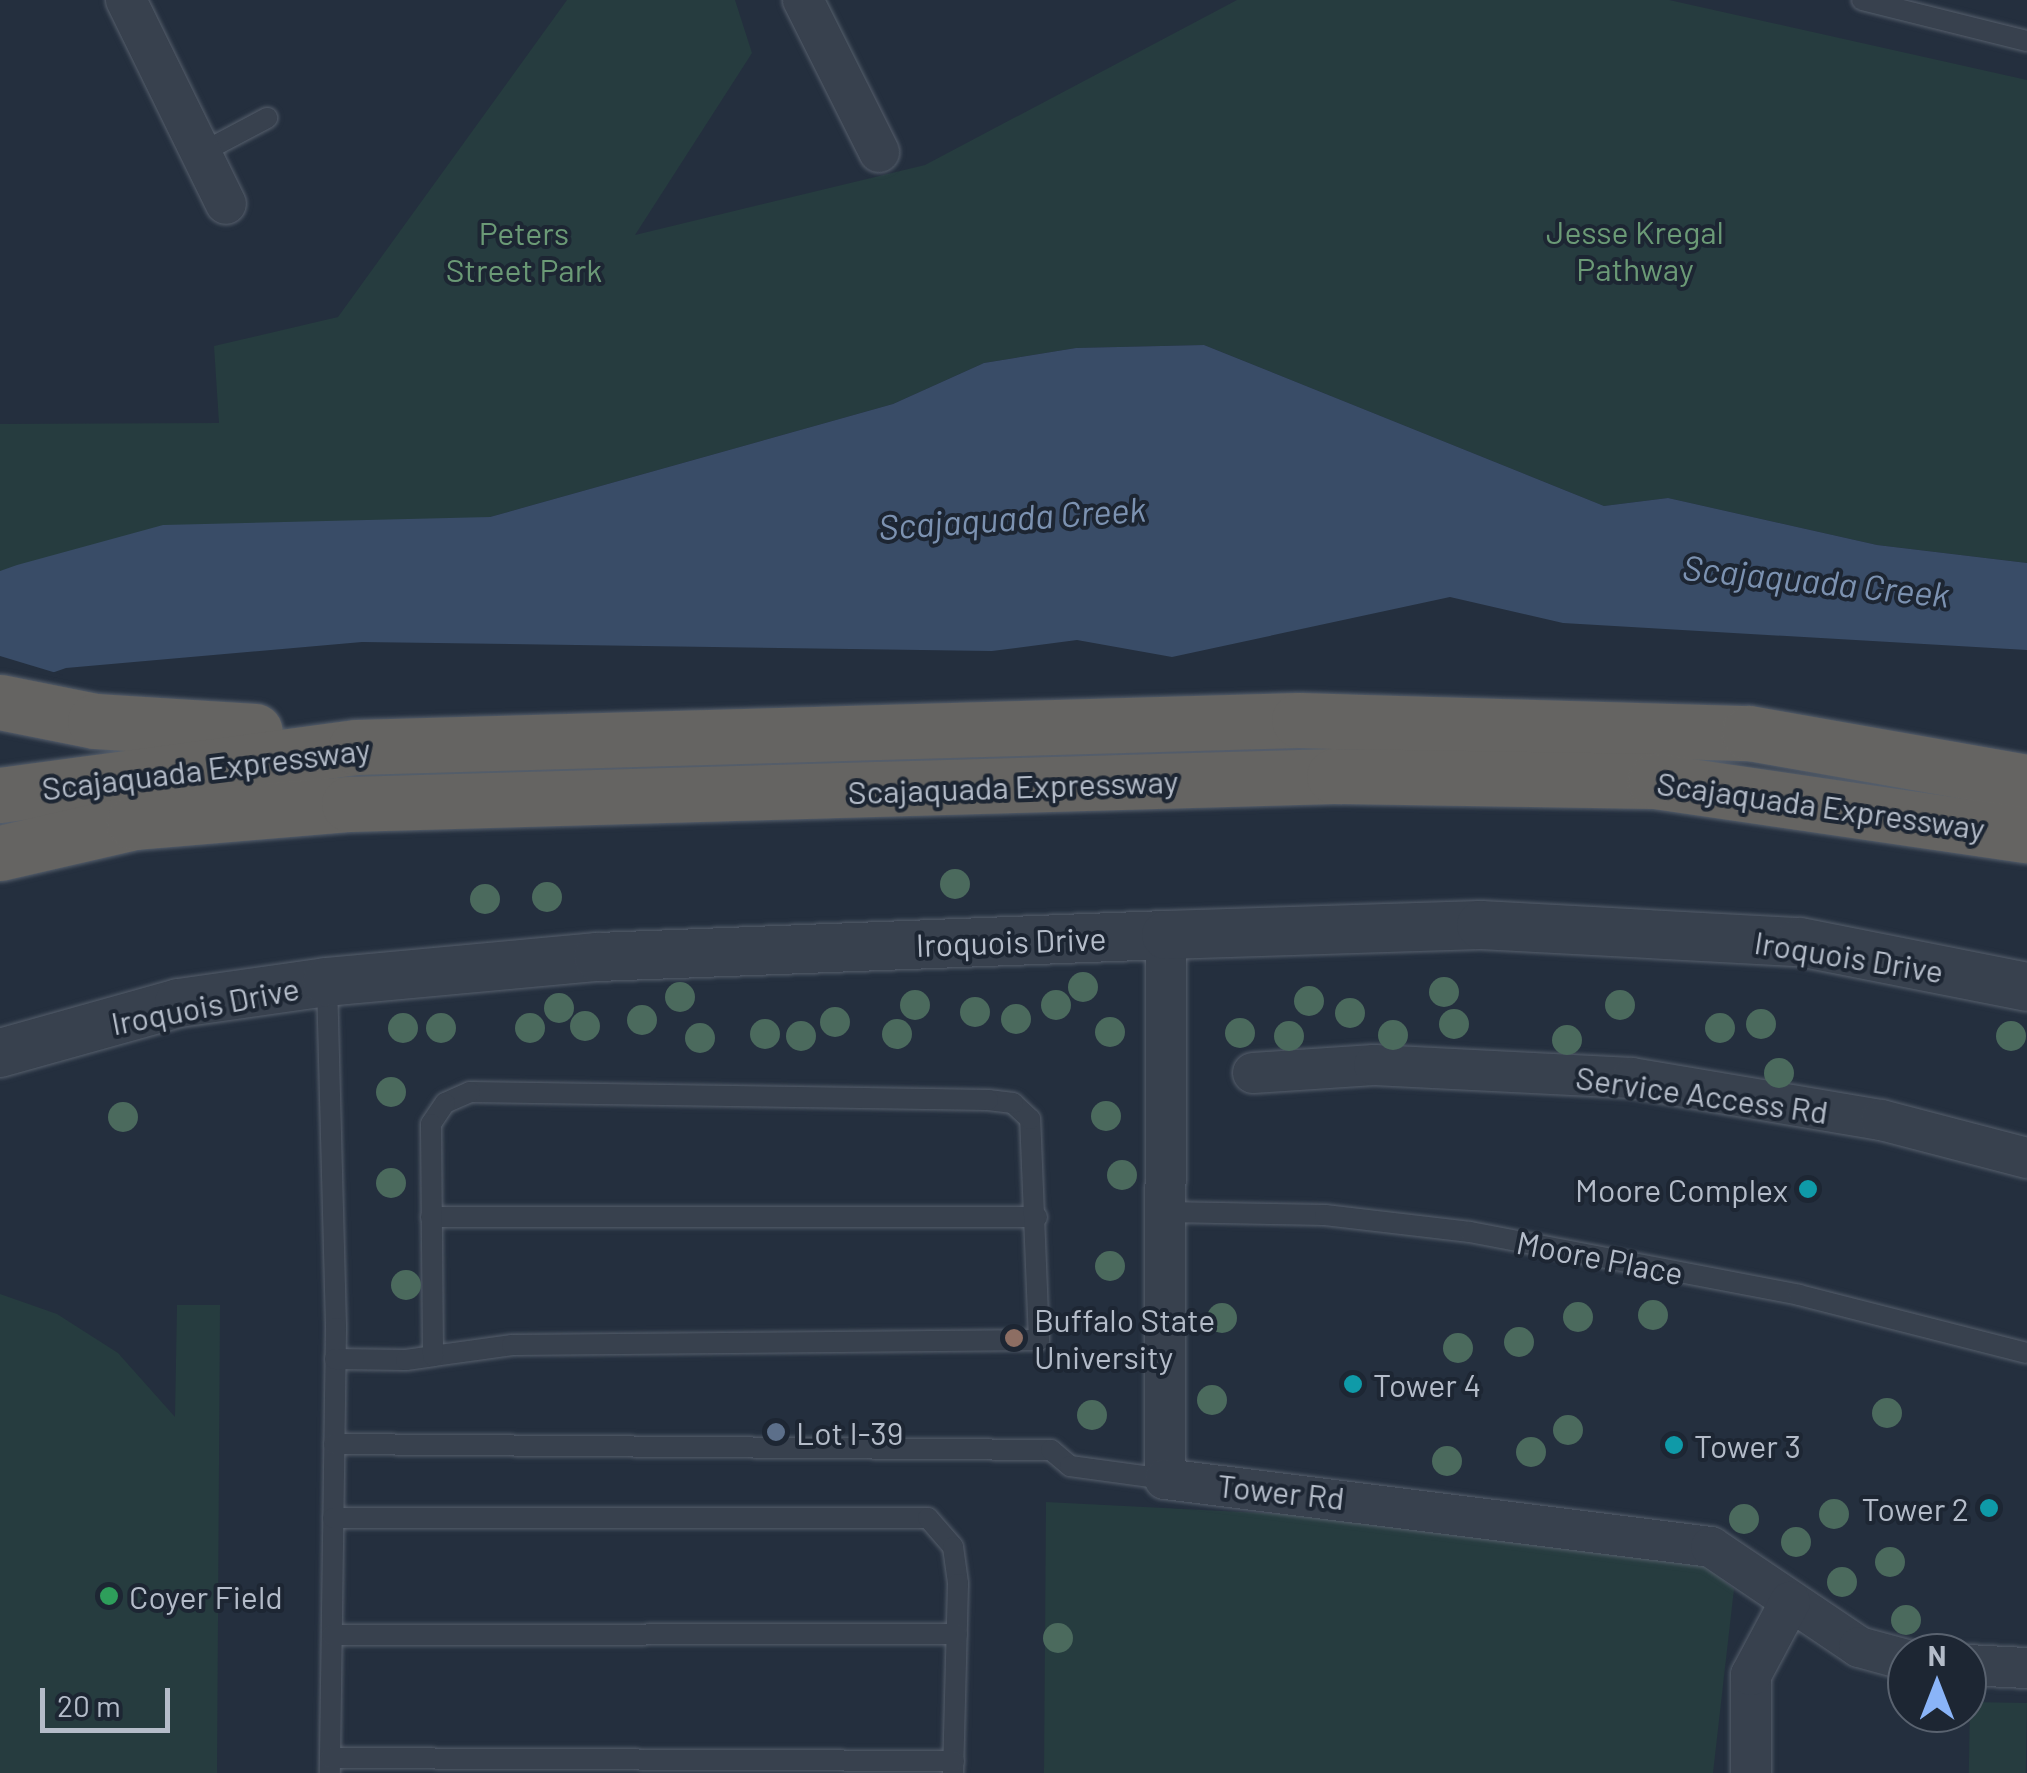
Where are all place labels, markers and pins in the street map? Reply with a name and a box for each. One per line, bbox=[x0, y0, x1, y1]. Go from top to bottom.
place label: Moore Complex bbox=[1575, 1170, 1788, 1208]
marker: Moore Complex bbox=[1797, 1178, 1819, 1200]
place label: Buffalo State University bbox=[1034, 1301, 1215, 1376]
marker: Buffalo State University bbox=[1003, 1327, 1025, 1349]
place label: Tower 4 bbox=[1373, 1365, 1481, 1403]
marker: Tower 4 bbox=[1342, 1373, 1364, 1395]
place label: Lot I-39 bbox=[796, 1413, 904, 1451]
marker: Lot I-39 bbox=[765, 1421, 787, 1443]
place label: Tower 3 bbox=[1694, 1426, 1801, 1464]
marker: Tower 3 bbox=[1663, 1434, 1685, 1456]
place label: Tower 2 bbox=[1861, 1489, 1969, 1527]
marker: Tower 2 bbox=[1978, 1497, 2000, 1519]
place label: Coyer Field bbox=[129, 1577, 283, 1615]
marker: Coyer Field bbox=[98, 1585, 120, 1607]

